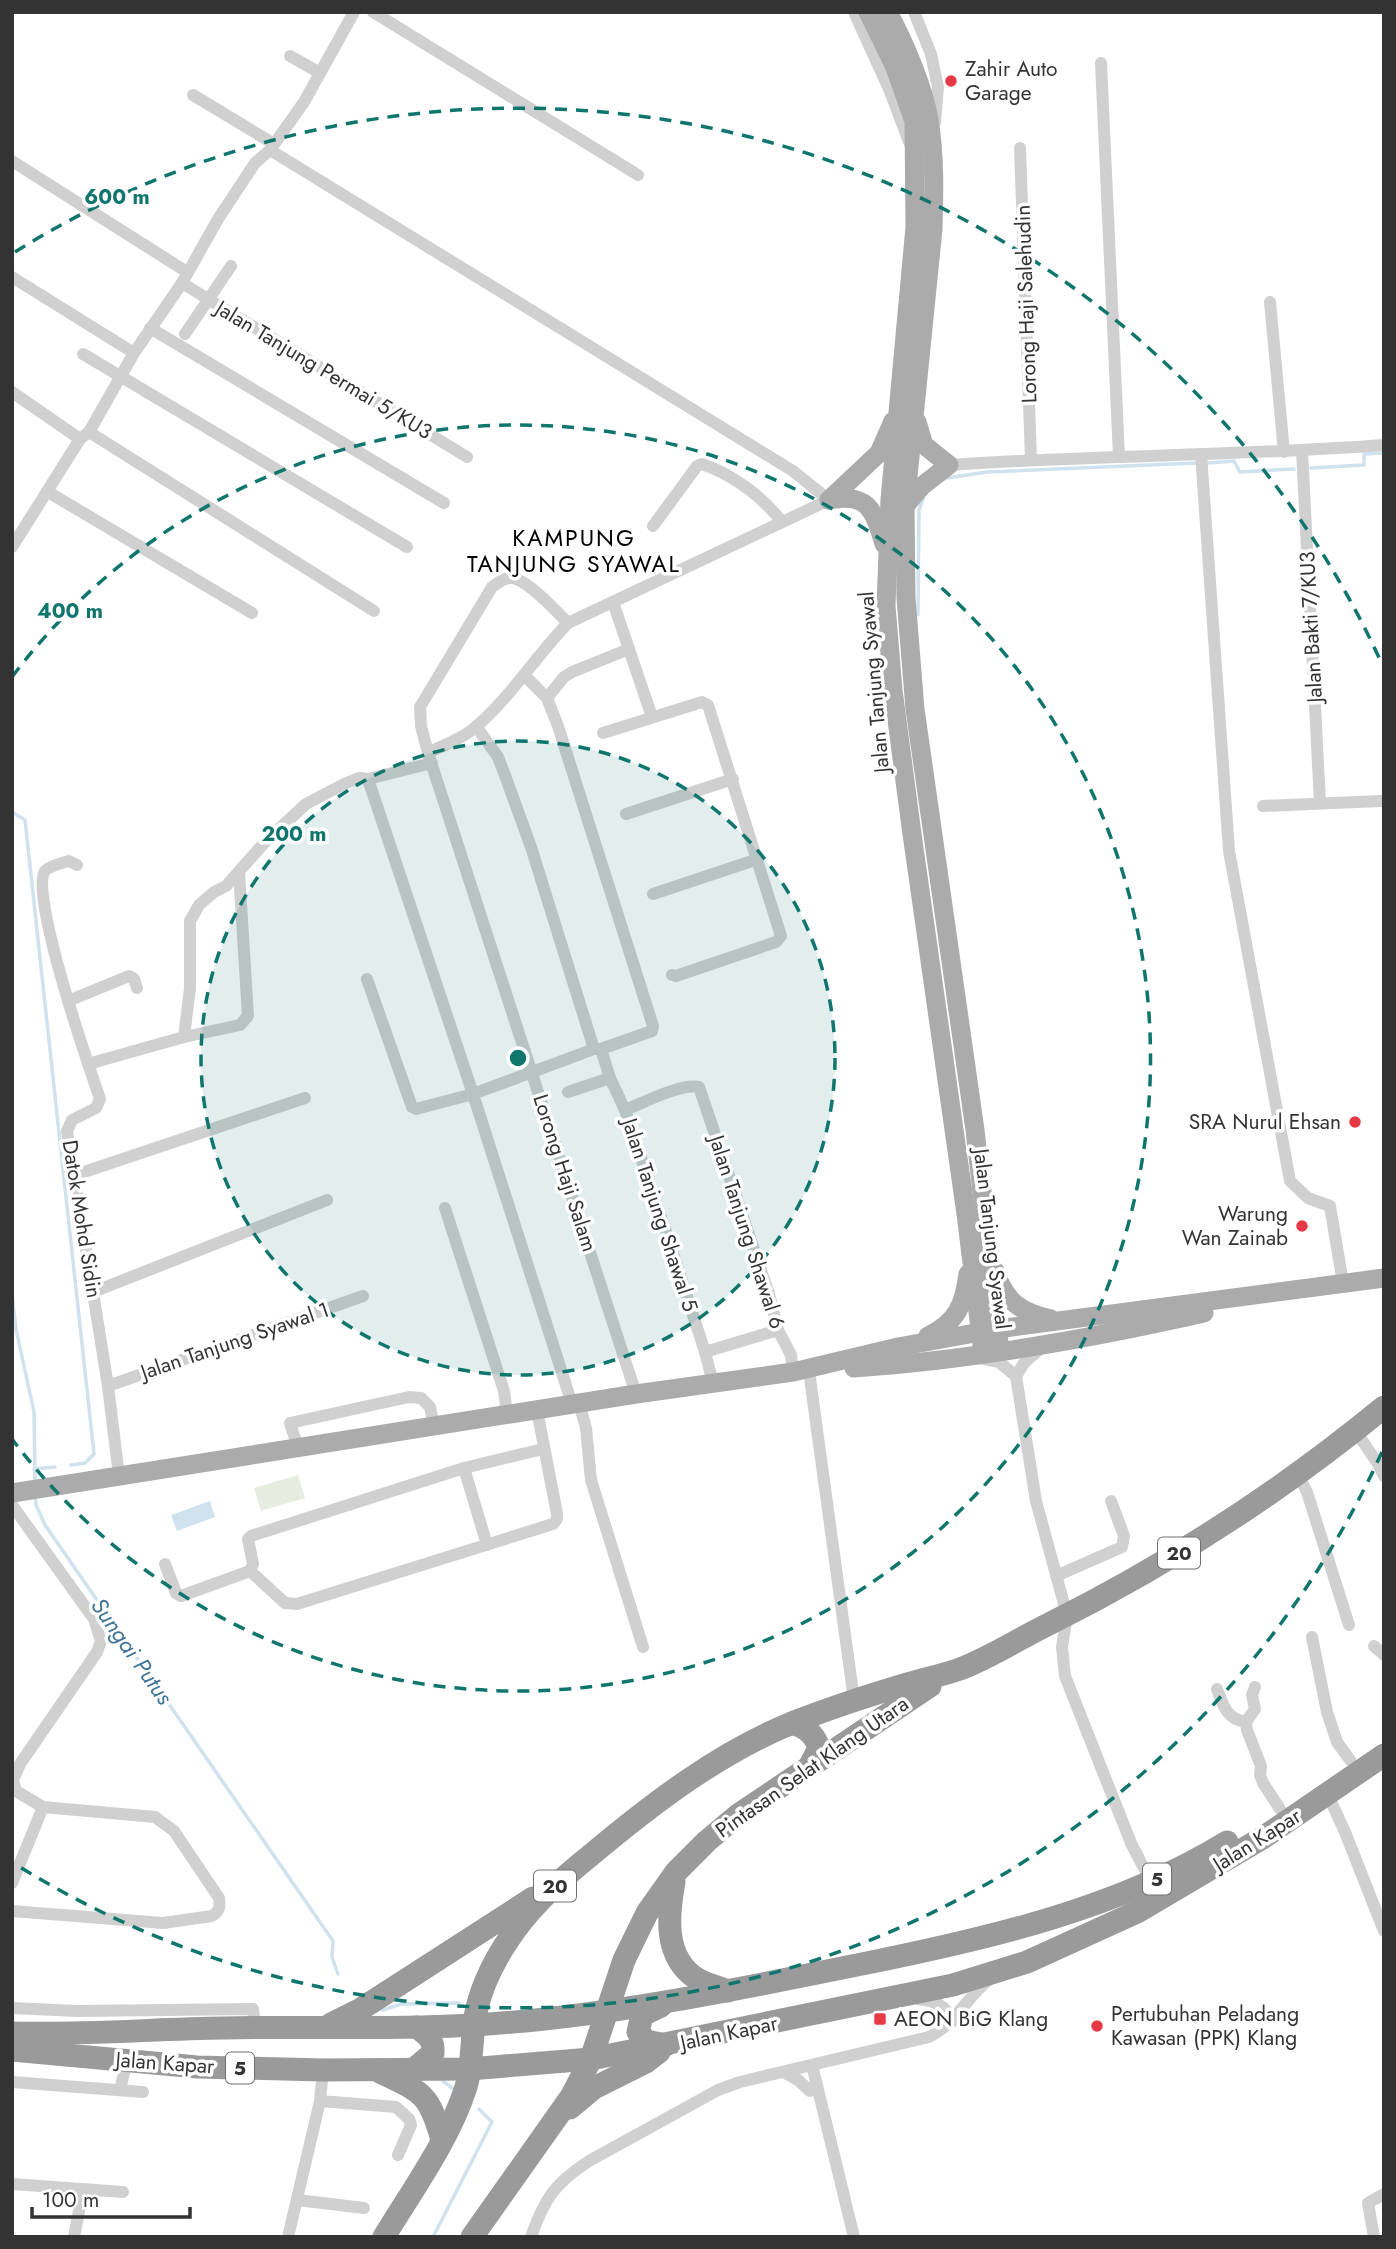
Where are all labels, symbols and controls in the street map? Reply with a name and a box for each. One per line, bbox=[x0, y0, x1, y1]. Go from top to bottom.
place label: Zahir Auto Garage bbox=[965, 54, 1058, 108]
marker: Zahir Auto Garage bbox=[943, 73, 959, 89]
text: 600 m bbox=[84, 182, 150, 212]
street label: Lorong Haji Salehudin bbox=[1008, 204, 1044, 404]
street label: Jalan Tanjung Permai 5/KU3 bbox=[207, 292, 438, 447]
district label: KAMPUNG TANJUNG SYAWAL bbox=[467, 521, 681, 581]
street label: Jalan Bakti 7/KU3 bbox=[1292, 551, 1330, 706]
street label: Jalan Tanjung Syawal bbox=[851, 590, 897, 777]
text: 400 m bbox=[37, 596, 103, 626]
text: 200 m bbox=[261, 819, 327, 849]
centre of rings bbox=[506, 1046, 530, 1070]
street label: Lorong Haji Salam bbox=[525, 1091, 605, 1255]
place label: SRA Nurul Ehsan bbox=[1189, 1107, 1341, 1137]
street label: Jalan Tanjung Shawal 5 bbox=[614, 1112, 705, 1316]
marker: SRA Nurul Ehsan bbox=[1347, 1114, 1363, 1130]
street label: Jalan Tanjung Shawal 6 bbox=[701, 1128, 792, 1333]
street label: Datok Mohd Sidin bbox=[55, 1138, 109, 1300]
street label: Jalan Tanjung Syawal bbox=[966, 1144, 1018, 1331]
place label: Warung Wan Zainab bbox=[1182, 1199, 1288, 1253]
marker: Warung Wan Zainab bbox=[1294, 1218, 1310, 1234]
street label: Jalan Tanjung Syawal 1 bbox=[134, 1295, 333, 1388]
road number: 20 bbox=[1158, 1538, 1200, 1568]
water label: Sungai Putus bbox=[83, 1591, 182, 1712]
street label: Pintasan Selat Klang Utara bbox=[709, 1689, 915, 1845]
street label: Jalan Kapar bbox=[1205, 1801, 1307, 1880]
road number: 5 bbox=[1143, 1864, 1171, 1895]
road number: 20 bbox=[534, 1870, 576, 1902]
place label: Pertubuhan Peladang Kawasan (PPK) Klang bbox=[1111, 1999, 1299, 2053]
place label: AEON BiG Klang bbox=[894, 2004, 1048, 2034]
street label: Jalan Kapar bbox=[675, 2008, 781, 2059]
marker: AEON BiG Klang bbox=[872, 2011, 888, 2027]
marker: Pertubuhan Peladang Kawasan (PPK) Klang bbox=[1089, 2018, 1105, 2034]
street label: Jalan Kapar bbox=[112, 2044, 216, 2081]
road number: 5 bbox=[226, 2052, 254, 2084]
scale bar bbox=[32, 2176, 189, 2220]
text: 100 m bbox=[42, 2185, 99, 2215]

